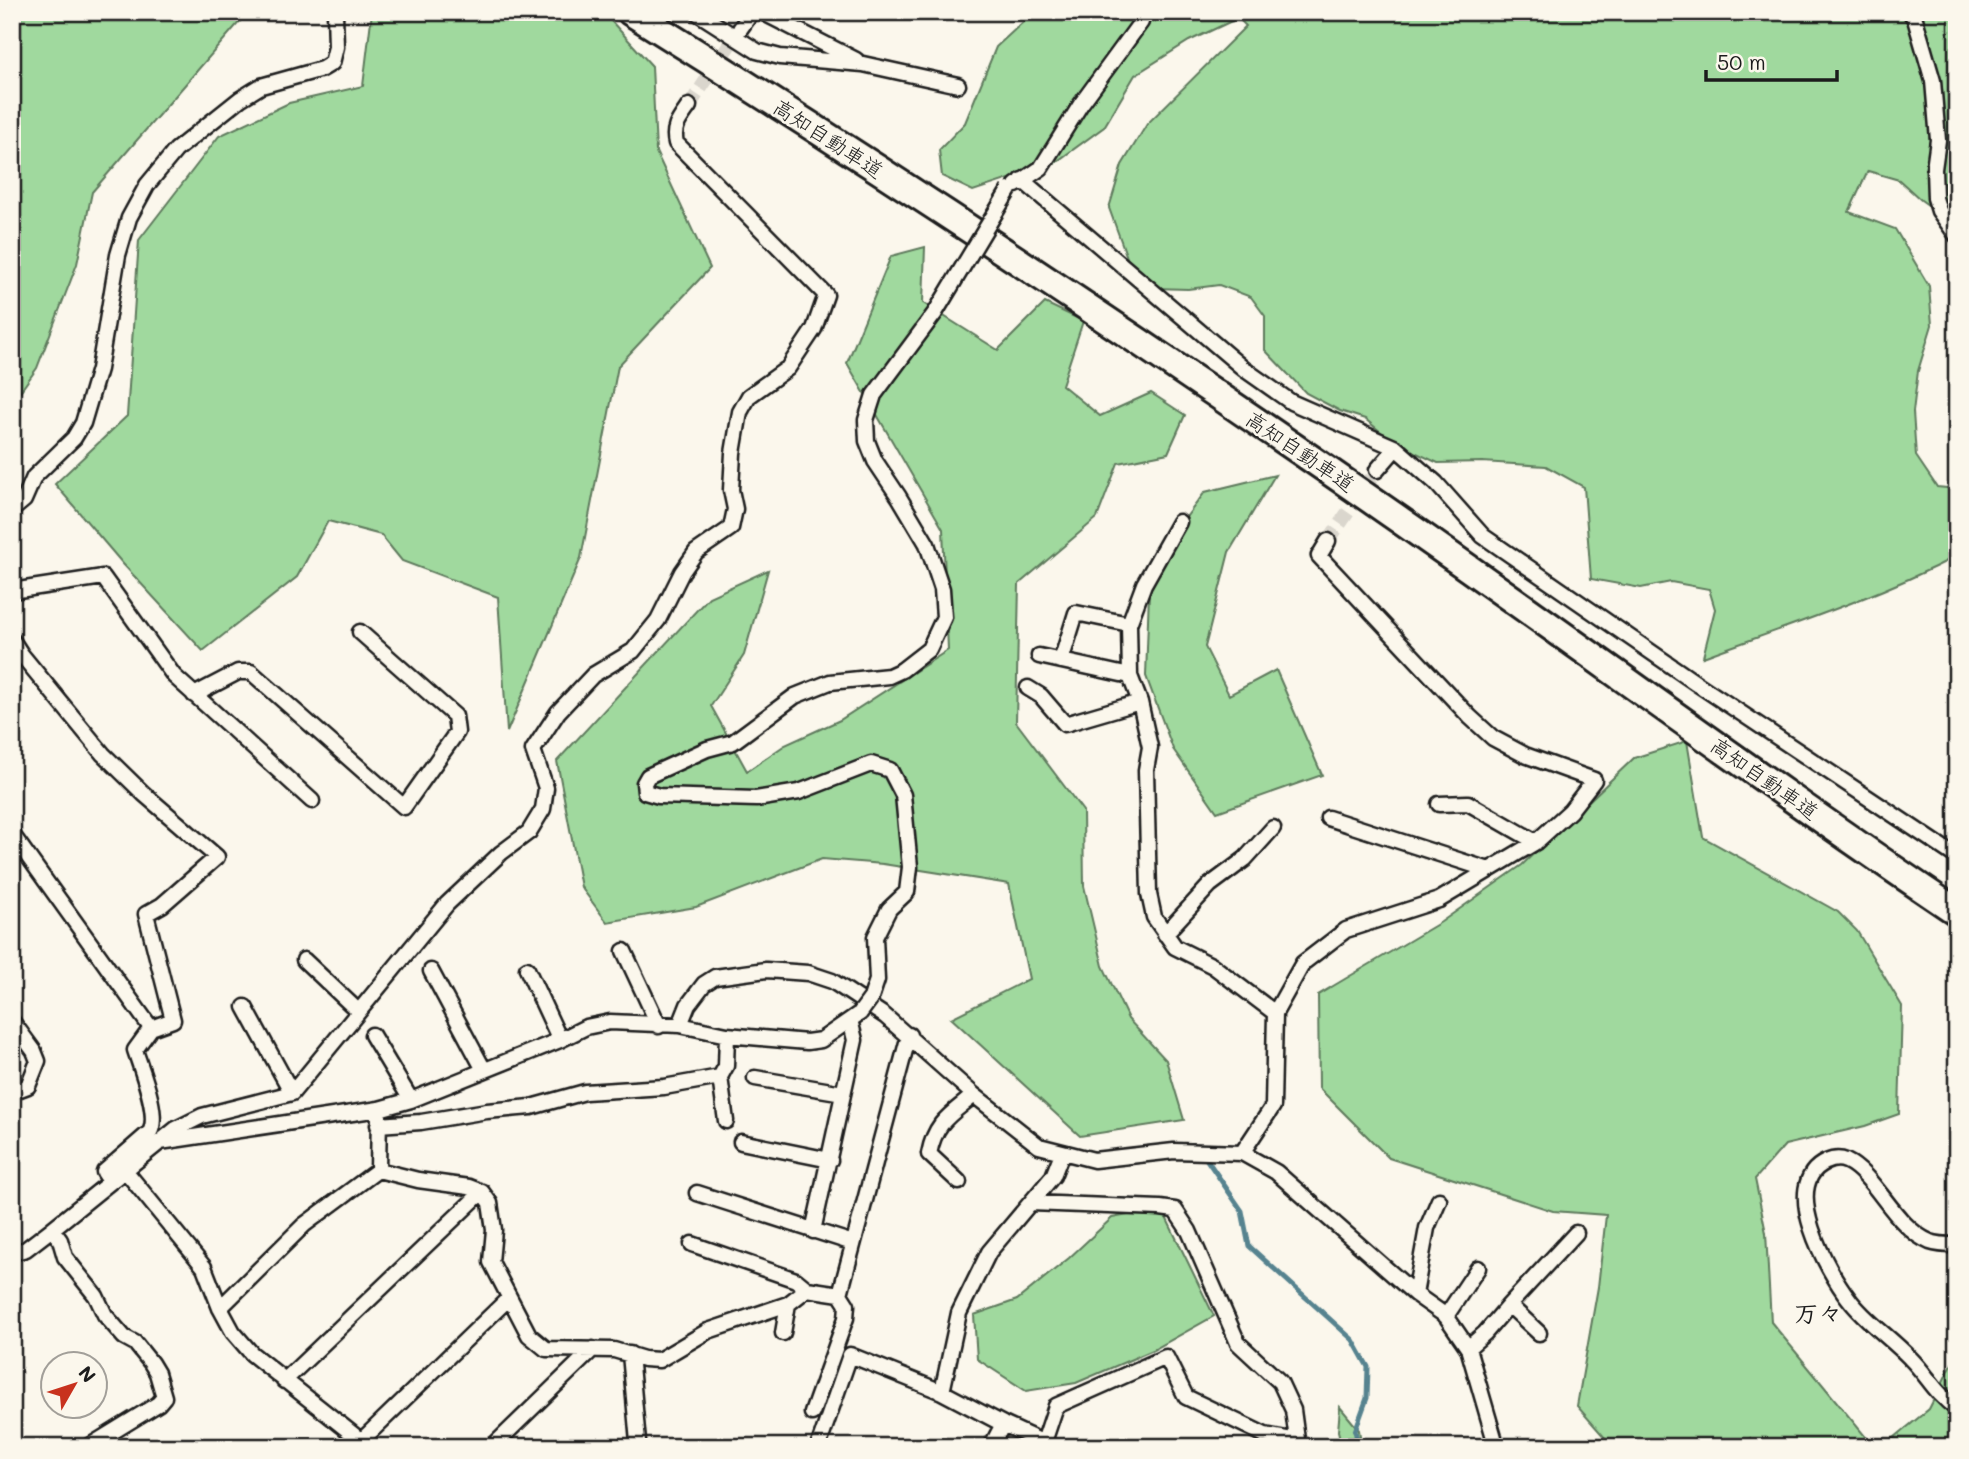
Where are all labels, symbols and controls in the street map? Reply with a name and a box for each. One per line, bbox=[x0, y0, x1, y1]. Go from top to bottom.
scale bar bbox=[1706, 38, 1838, 82]
text: 50 m bbox=[1717, 48, 1766, 75]
street label: 高知自動車道 bbox=[769, 92, 889, 183]
street label: 高知自動車道 bbox=[1241, 404, 1361, 497]
street label: 高知自動車道 bbox=[1706, 731, 1824, 825]
district label: 万々 bbox=[1794, 1297, 1842, 1328]
north arrow bbox=[38, 1350, 108, 1420]
text: N bbox=[73, 1361, 102, 1387]

